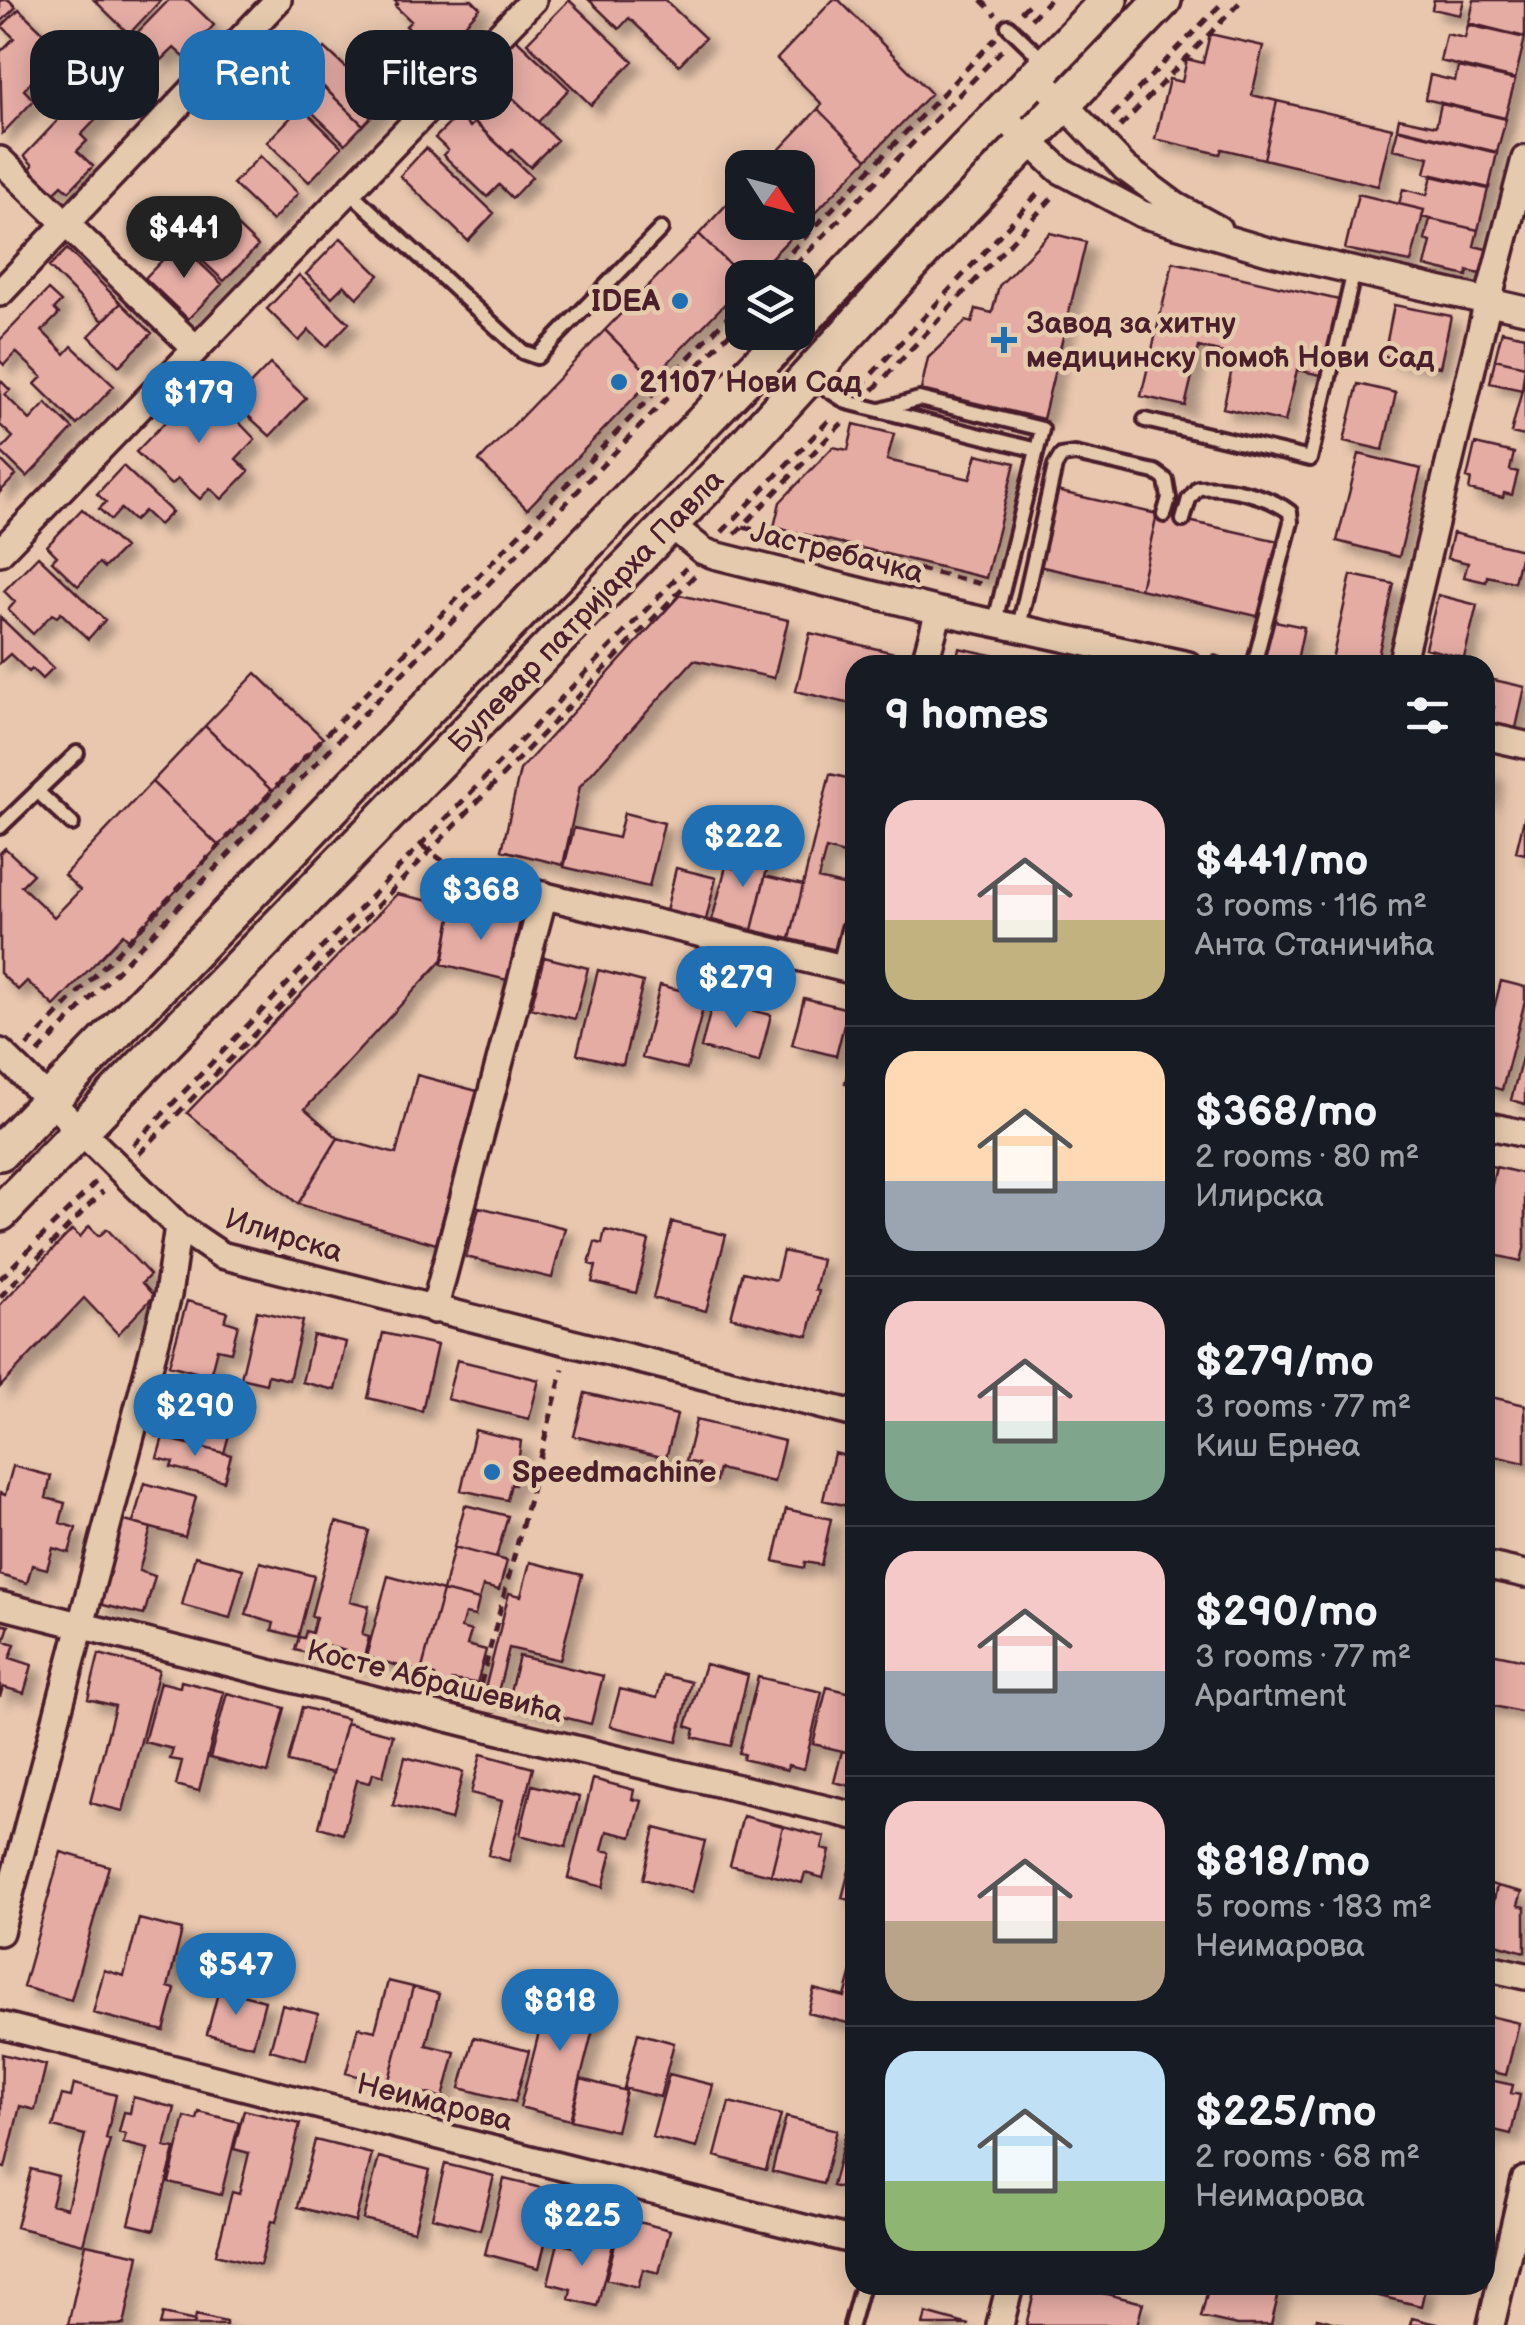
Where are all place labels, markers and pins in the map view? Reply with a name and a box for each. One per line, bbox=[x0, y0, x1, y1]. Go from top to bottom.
pin: $441 bbox=[125, 196, 243, 281]
place label: IDEA bbox=[591, 284, 661, 320]
marker: IDEA bbox=[669, 290, 691, 312]
place label: Завод за хитну медицинску помоћ Нови Сад bbox=[1026, 306, 1434, 376]
marker: Завод за хитну медицинску помоћ Нови Сад bbox=[991, 327, 1017, 353]
pin: $179 bbox=[140, 361, 258, 446]
place label: 21107 Нови Сад bbox=[639, 365, 862, 401]
marker: 21107 Нови Сад bbox=[608, 371, 630, 393]
pin: $222 bbox=[684, 805, 802, 890]
pin: $368 bbox=[422, 858, 540, 943]
pin: $279 bbox=[677, 946, 795, 1031]
pin: $290 bbox=[136, 1374, 254, 1459]
place label: Speedmachine bbox=[512, 1455, 716, 1491]
marker: Speedmachine bbox=[481, 1461, 503, 1483]
pin: $547 bbox=[177, 1933, 295, 2018]
pin: $818 bbox=[501, 1969, 619, 2054]
pin: $225 bbox=[523, 2184, 641, 2269]

